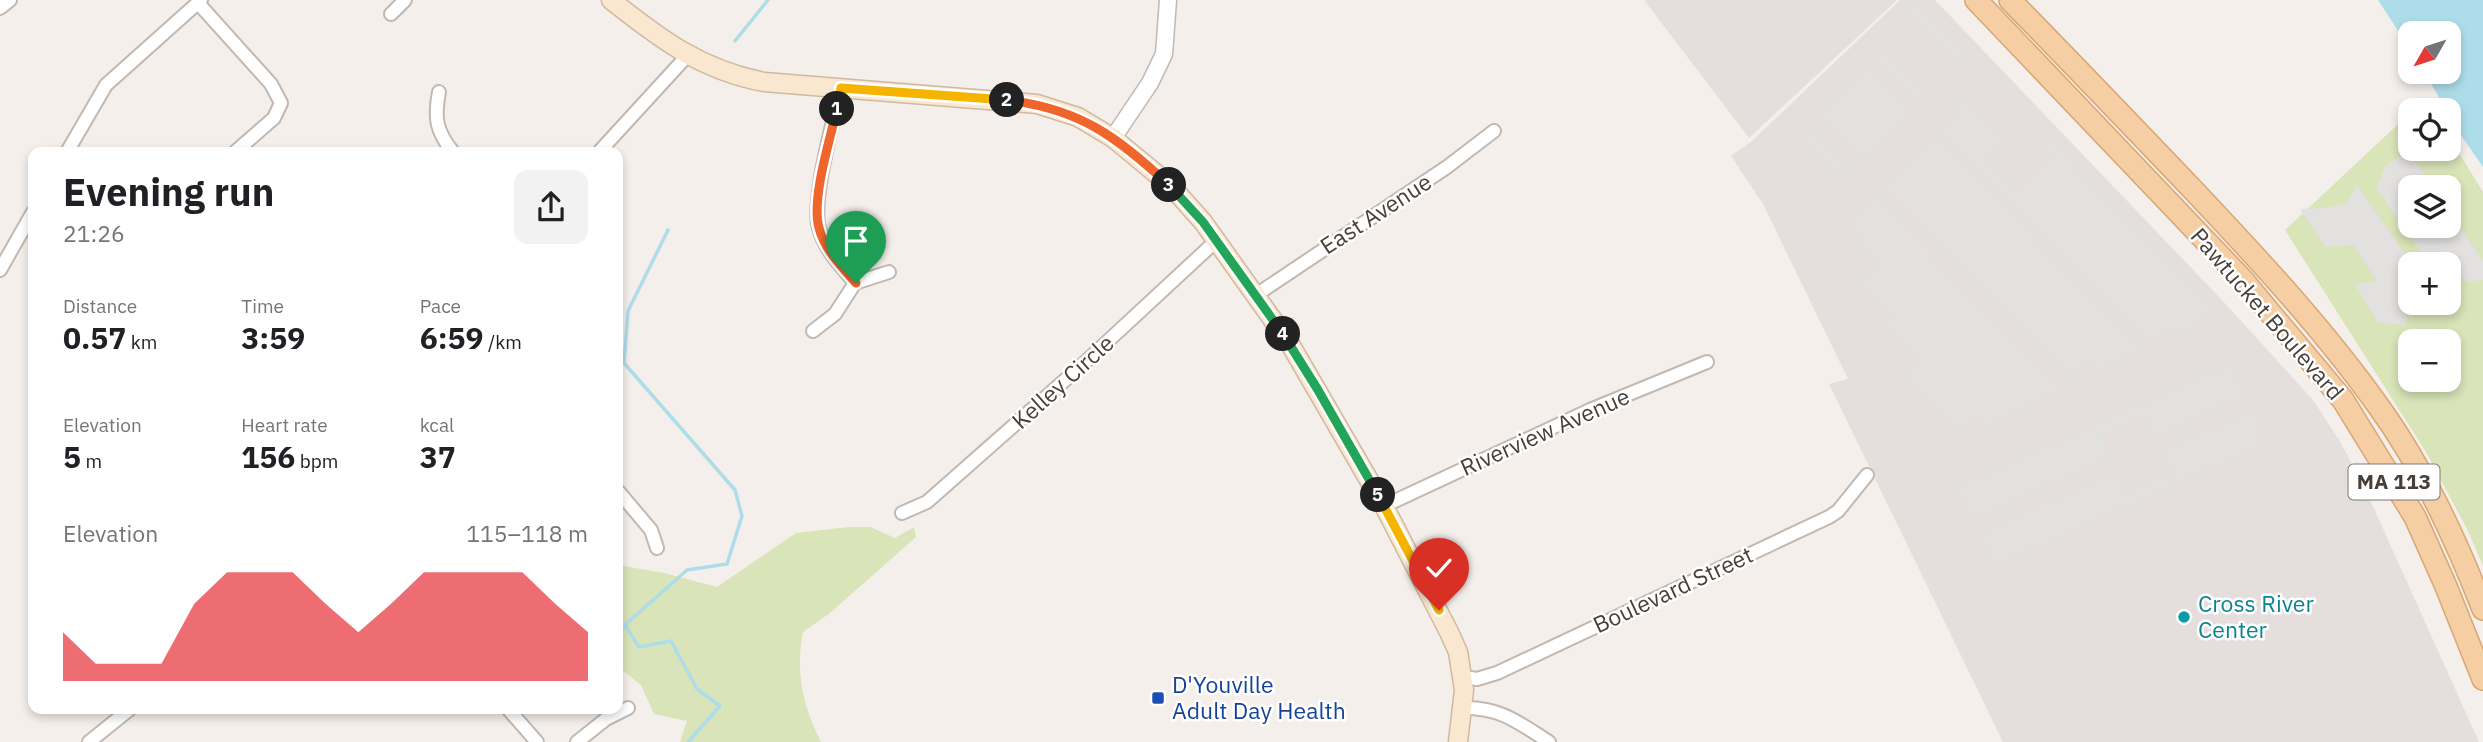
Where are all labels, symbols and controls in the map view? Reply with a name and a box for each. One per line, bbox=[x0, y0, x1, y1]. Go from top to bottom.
north arrow bbox=[2398, 21, 2460, 84]
map controls bbox=[2398, 21, 2461, 392]
pin: 2 bbox=[990, 82, 1024, 118]
text: 2 bbox=[1001, 87, 1012, 111]
pin: 1 bbox=[820, 92, 854, 126]
text: 1 bbox=[831, 96, 842, 120]
button: locate bbox=[2398, 98, 2461, 161]
street label: East Avenue bbox=[1314, 166, 1437, 260]
text: Evening run bbox=[63, 167, 274, 216]
pin: 3 bbox=[1152, 168, 1186, 202]
button: share bbox=[514, 170, 588, 244]
text: 3 bbox=[1163, 172, 1174, 196]
button: layers bbox=[2398, 175, 2461, 238]
pin bbox=[826, 211, 886, 283]
text: 21:26 bbox=[63, 218, 125, 248]
street label: Pawtucket Boulevard bbox=[2185, 221, 2351, 406]
icon: arrive bbox=[837, 222, 875, 260]
button: + bbox=[2398, 252, 2461, 315]
text: Distance bbox=[63, 294, 137, 318]
text: Time bbox=[241, 294, 284, 318]
text: Pace bbox=[420, 294, 461, 318]
pin: 4 bbox=[1266, 316, 1300, 352]
text: 0.57 bbox=[63, 318, 126, 357]
text: 3:59 bbox=[241, 318, 305, 357]
text: 6:59 bbox=[420, 318, 484, 357]
text: 4 bbox=[1277, 321, 1288, 345]
street label: Kelley Circle bbox=[1005, 328, 1120, 435]
button: − bbox=[2398, 329, 2461, 392]
text: km bbox=[126, 330, 157, 354]
text: /km bbox=[484, 330, 522, 354]
street label: Riverview Avenue bbox=[1455, 380, 1634, 482]
text: Elevation bbox=[63, 413, 142, 437]
text: Heart rate bbox=[241, 413, 328, 437]
text: kcal bbox=[420, 413, 454, 437]
text: 5 bbox=[63, 437, 81, 476]
text: 156 bbox=[241, 437, 295, 476]
text: 37 bbox=[420, 437, 456, 476]
text: m bbox=[81, 449, 102, 473]
text: bpm bbox=[295, 449, 338, 473]
road number: MA 113 bbox=[2348, 464, 2440, 500]
pin: 5 bbox=[1360, 477, 1396, 512]
text: 5 bbox=[1372, 482, 1383, 506]
text: Elevation bbox=[63, 518, 158, 548]
text: 115–118 m bbox=[466, 518, 588, 548]
pin bbox=[1409, 538, 1469, 610]
street label: Boulevard Street bbox=[1588, 539, 1757, 639]
icon: check bbox=[1420, 549, 1458, 587]
place label: Cross River Center bbox=[2198, 588, 2314, 644]
marker: Cross River Center bbox=[2176, 609, 2192, 625]
place label: D'Youville Adult Day Health bbox=[1172, 669, 1346, 725]
marker: D'Youville Adult Day Health bbox=[1150, 690, 1166, 706]

